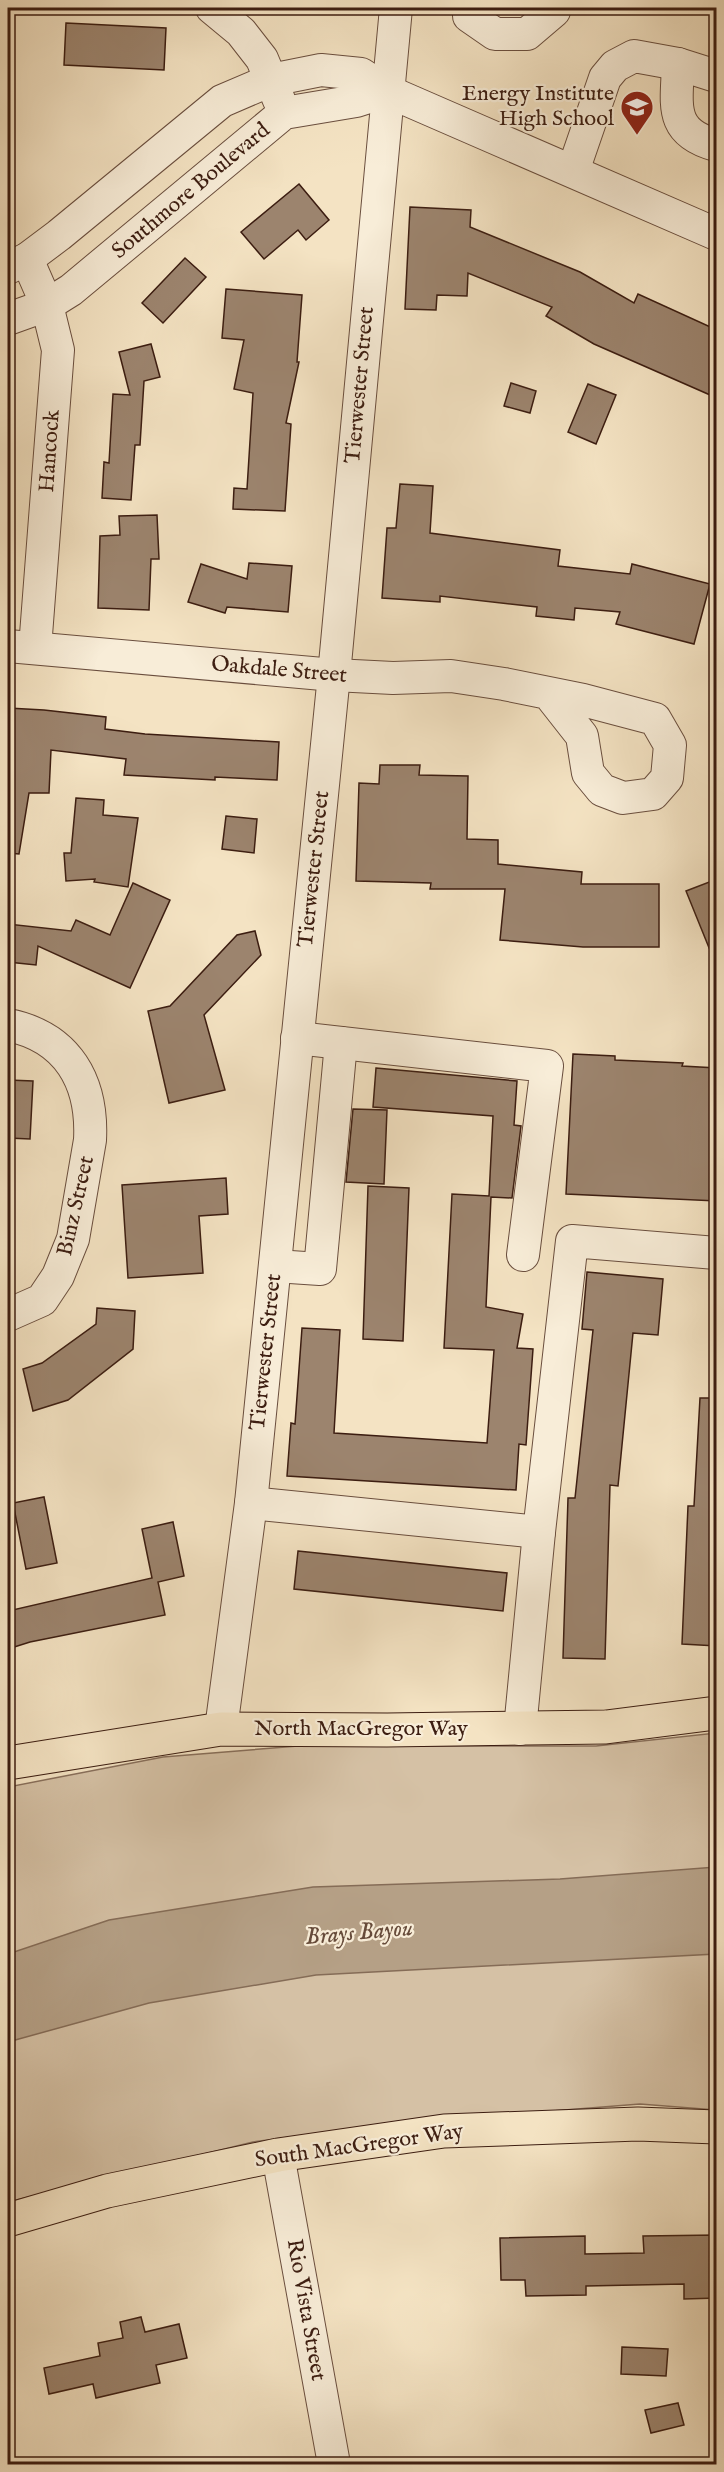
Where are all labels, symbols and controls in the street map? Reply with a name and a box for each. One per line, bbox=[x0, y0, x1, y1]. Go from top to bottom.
place label: Energy Institute High School bbox=[462, 80, 614, 133]
school or university icon: Energy Institute High School bbox=[619, 89, 655, 136]
street label: Southmore Boulevard bbox=[106, 116, 276, 265]
street label: Tierwester Street bbox=[339, 305, 381, 465]
street label: Hancock bbox=[33, 409, 67, 493]
street label: Oakdale Street bbox=[210, 650, 348, 690]
street label: Tierwester Street bbox=[292, 789, 336, 949]
street label: Binz Street bbox=[51, 1153, 101, 1259]
street label: Tierwester Street bbox=[244, 1272, 288, 1432]
street label: North MacGregor Way bbox=[254, 1715, 468, 1743]
water label: Brays Bayou bbox=[304, 1913, 414, 1953]
street label: South MacGregor Way bbox=[253, 2117, 465, 2174]
street label: Rio Vista Street bbox=[280, 2237, 332, 2384]

